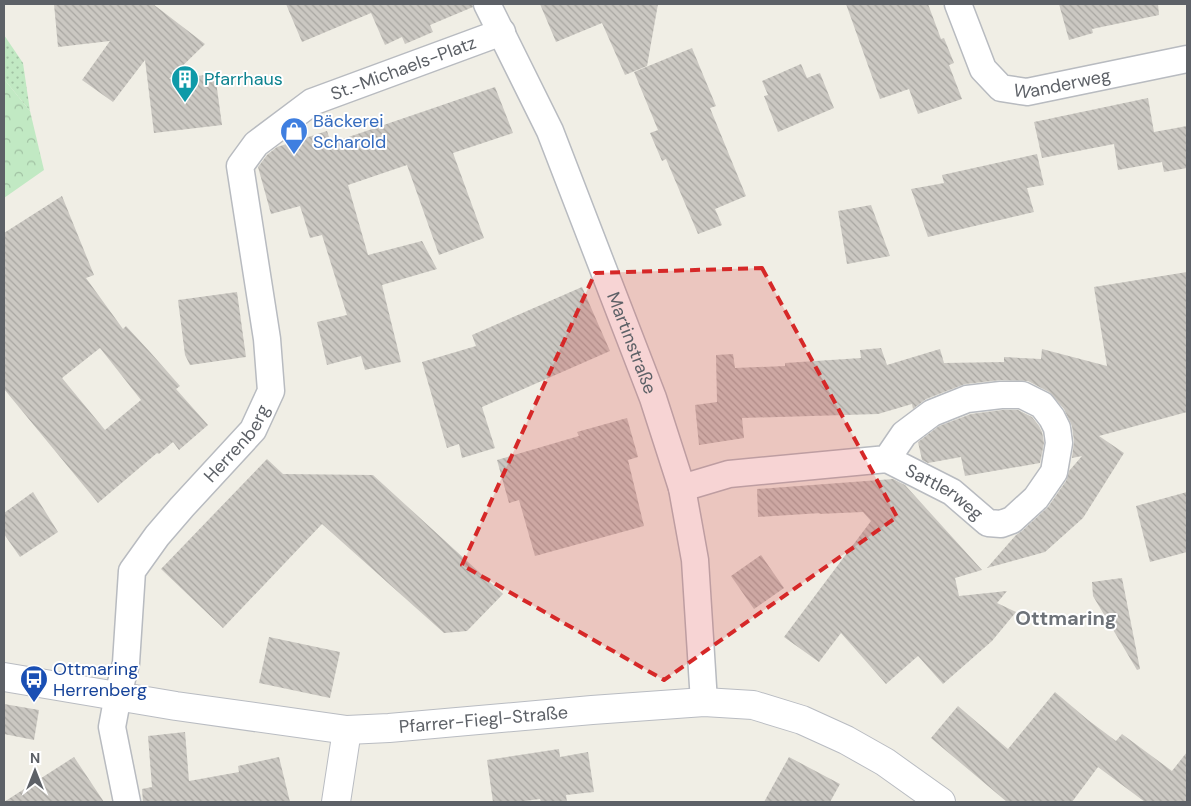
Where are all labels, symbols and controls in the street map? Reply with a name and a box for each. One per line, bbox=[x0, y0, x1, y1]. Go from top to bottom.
street label: St.-Michaels-Platz bbox=[327, 31, 479, 106]
street label: Wanderweg bbox=[1012, 63, 1113, 104]
building icon: Pfarrhaus bbox=[170, 64, 200, 103]
place label: Pfarrhaus bbox=[204, 67, 283, 91]
place label: Bäckerei Scharold bbox=[313, 109, 386, 154]
shop icon: Bäckerei Scharold bbox=[279, 116, 309, 155]
street label: Martinstraße bbox=[601, 289, 662, 397]
street label: Herrenberg bbox=[199, 401, 275, 488]
street label: Sattlerweg bbox=[901, 458, 988, 526]
district label: Ottmaring bbox=[1015, 605, 1117, 631]
place label: Ottmaring Herrenberg bbox=[53, 657, 147, 702]
bus stop icon: Ottmaring Herrenberg bbox=[19, 664, 49, 703]
street label: Pfarrer-Fiegl-Straße bbox=[398, 700, 569, 739]
north arrow bbox=[10, 746, 60, 796]
text: N bbox=[30, 749, 40, 767]

